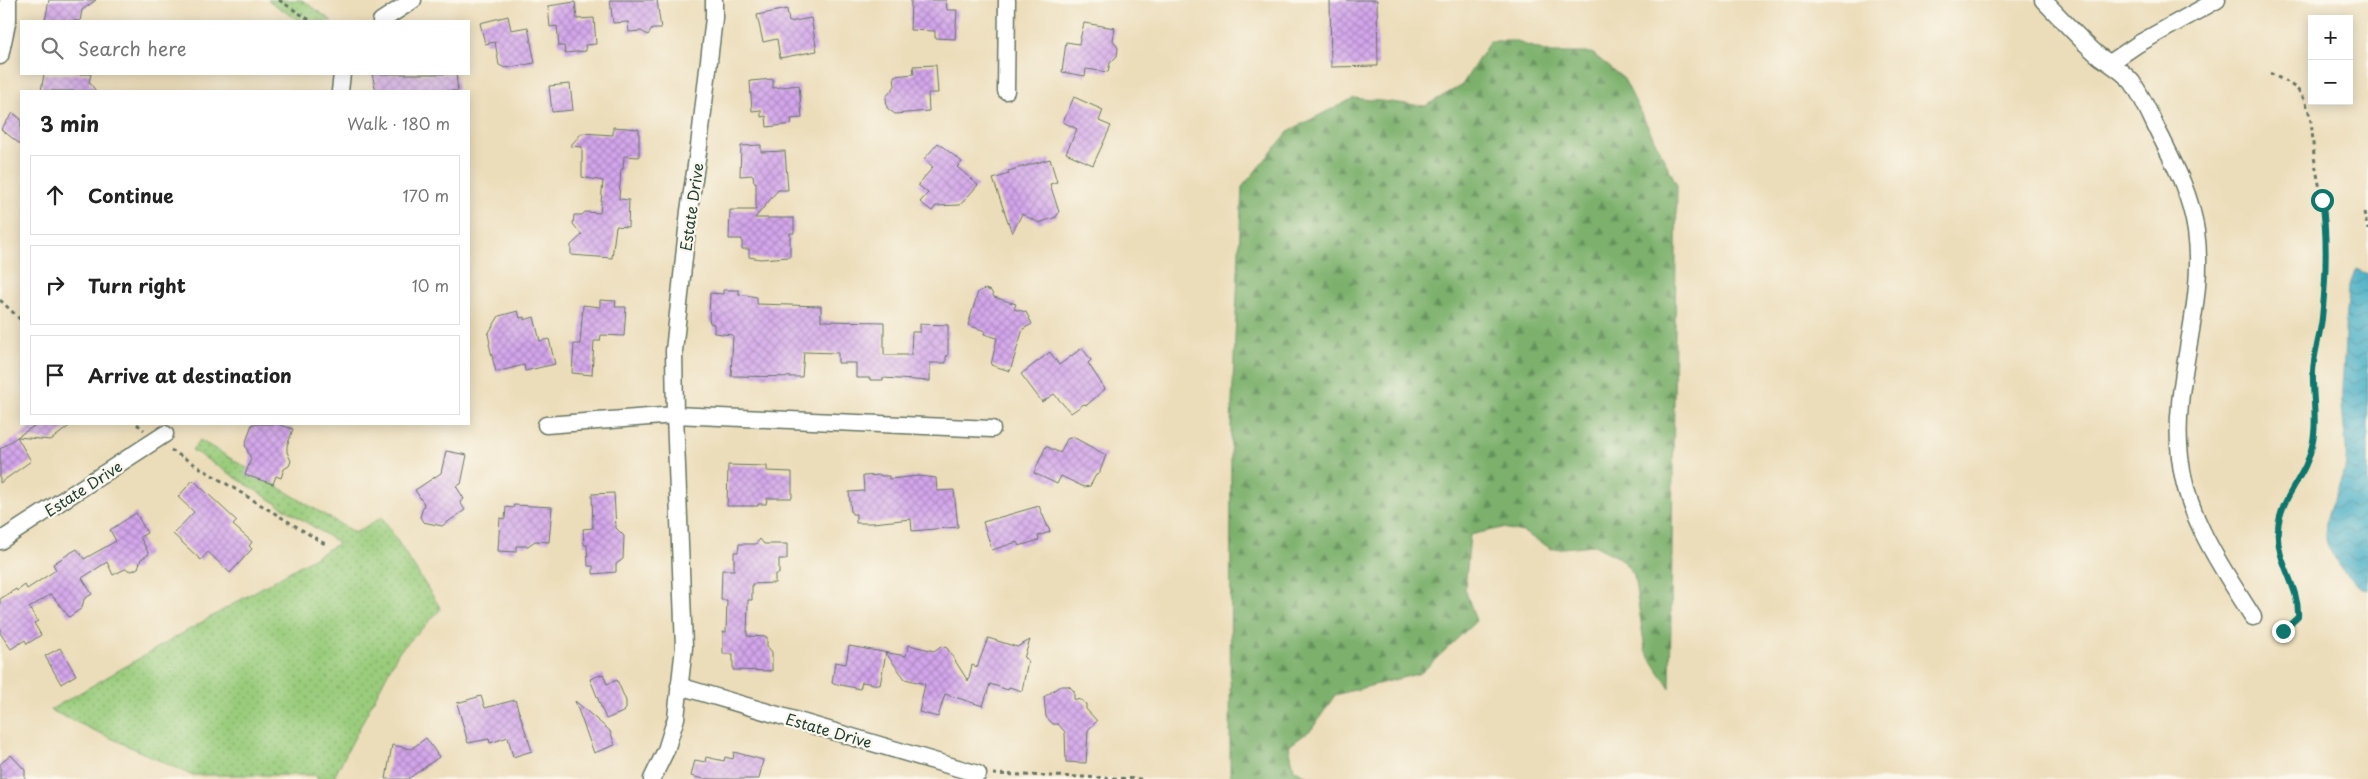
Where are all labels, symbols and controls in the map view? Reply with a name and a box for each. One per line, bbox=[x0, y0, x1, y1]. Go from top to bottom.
map controls bbox=[2308, 15, 2353, 105]
button: + bbox=[2308, 15, 2353, 60]
search box bbox=[20, 20, 470, 75]
icon: search bbox=[38, 34, 66, 62]
text: Search here bbox=[78, 34, 187, 62]
button: − bbox=[2308, 60, 2353, 105]
text: 3 min bbox=[40, 107, 99, 139]
text: Walk · 180 m bbox=[347, 111, 450, 135]
street label: Estate Drive bbox=[673, 161, 709, 253]
icon: ahead bbox=[41, 181, 69, 209]
text: Continue bbox=[88, 181, 174, 209]
text: 170 m bbox=[403, 183, 449, 207]
route start bbox=[2311, 189, 2334, 212]
icon: right bbox=[41, 271, 69, 299]
text: Turn right bbox=[88, 271, 186, 299]
text: 10 m bbox=[412, 273, 449, 297]
icon: arrive bbox=[41, 361, 69, 389]
text: Arrive at destination bbox=[88, 361, 292, 389]
street label: Estate Drive bbox=[40, 454, 126, 522]
route end bbox=[2272, 620, 2295, 643]
street label: Estate Drive bbox=[783, 707, 875, 753]

